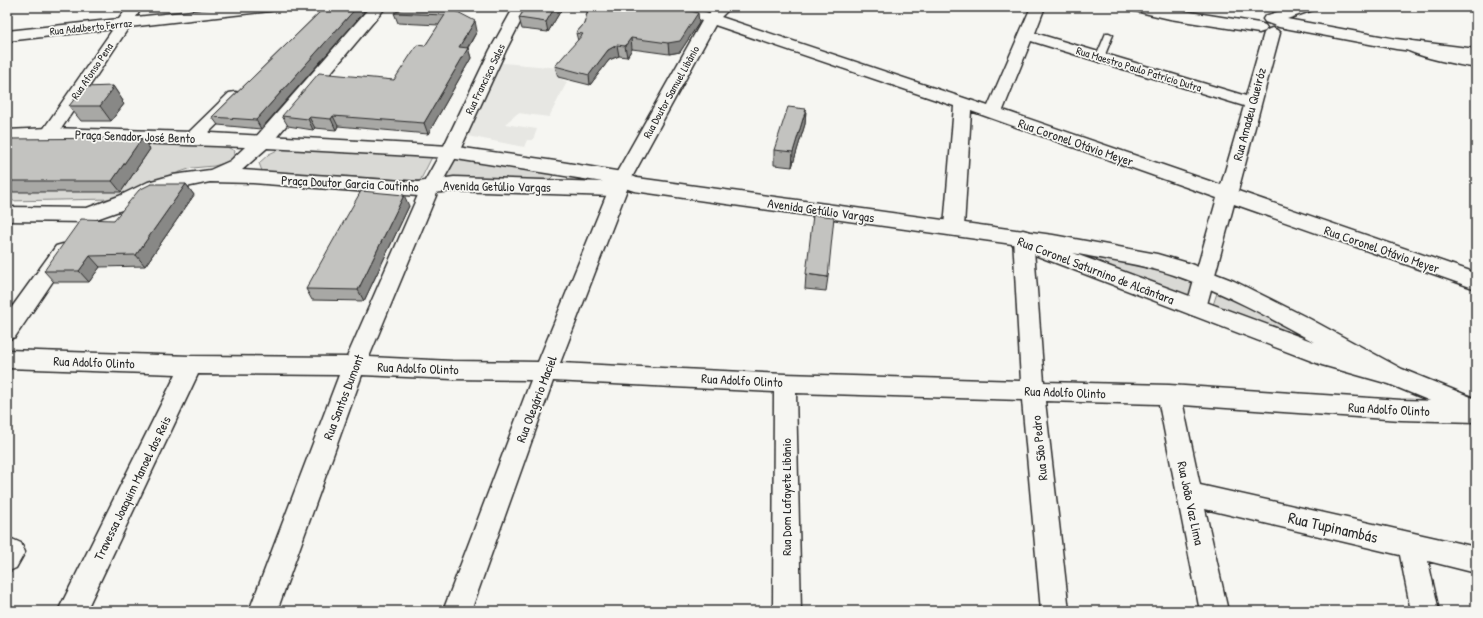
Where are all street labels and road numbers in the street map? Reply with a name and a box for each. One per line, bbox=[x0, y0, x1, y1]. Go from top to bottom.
street label: Rua Adalberto Ferraz bbox=[49, 16, 133, 38]
street label: Rua Afonso Pena bbox=[68, 40, 116, 102]
street label: Rua Francisco Sales bbox=[462, 41, 508, 117]
street label: Rua Doutor Samuel Libânio bbox=[640, 43, 703, 141]
street label: Rua Maestro Paulo Patrício Dutra bbox=[1075, 43, 1204, 95]
street label: Rua Amadeu Queiróz bbox=[1228, 65, 1270, 162]
street label: Rua Coronel Otávio Meyer bbox=[1016, 114, 1136, 170]
street label: Praça Senador José Bento bbox=[74, 125, 196, 147]
street label: Praça Doutor Garcia Coutinho bbox=[281, 170, 419, 196]
street label: Avenida Getúlio Vargas bbox=[443, 176, 551, 196]
street label: Avenida Getúlio Vargas bbox=[766, 194, 876, 226]
street label: Rua Coronel Otávio Meyer bbox=[1322, 221, 1442, 277]
street label: Rua Coronel Saturnino de Alcântara bbox=[1015, 232, 1177, 308]
street label: Rua Santos Dumont bbox=[319, 351, 368, 442]
street label: Rua Adolfo Olinto bbox=[53, 352, 135, 372]
street label: Rua Olegário Maciel bbox=[511, 353, 561, 445]
street label: Rua Adolfo Olinto bbox=[377, 358, 459, 378]
street label: Rua Adolfo Olinto bbox=[701, 369, 783, 391]
street label: Rua Adolfo Olinto bbox=[1024, 382, 1106, 402]
street label: Rua Adolfo Olinto bbox=[1348, 398, 1430, 420]
street label: Travessa Joaquim Manoel dos Reis bbox=[89, 413, 175, 563]
street label: Rua São Pedro bbox=[1027, 415, 1051, 481]
street label: Rua Dom Lafayete Libânio bbox=[777, 438, 795, 556]
street label: Rua João Vaz Lima bbox=[1173, 459, 1209, 547]
street label: Rua Tupinambás bbox=[1286, 506, 1380, 548]

